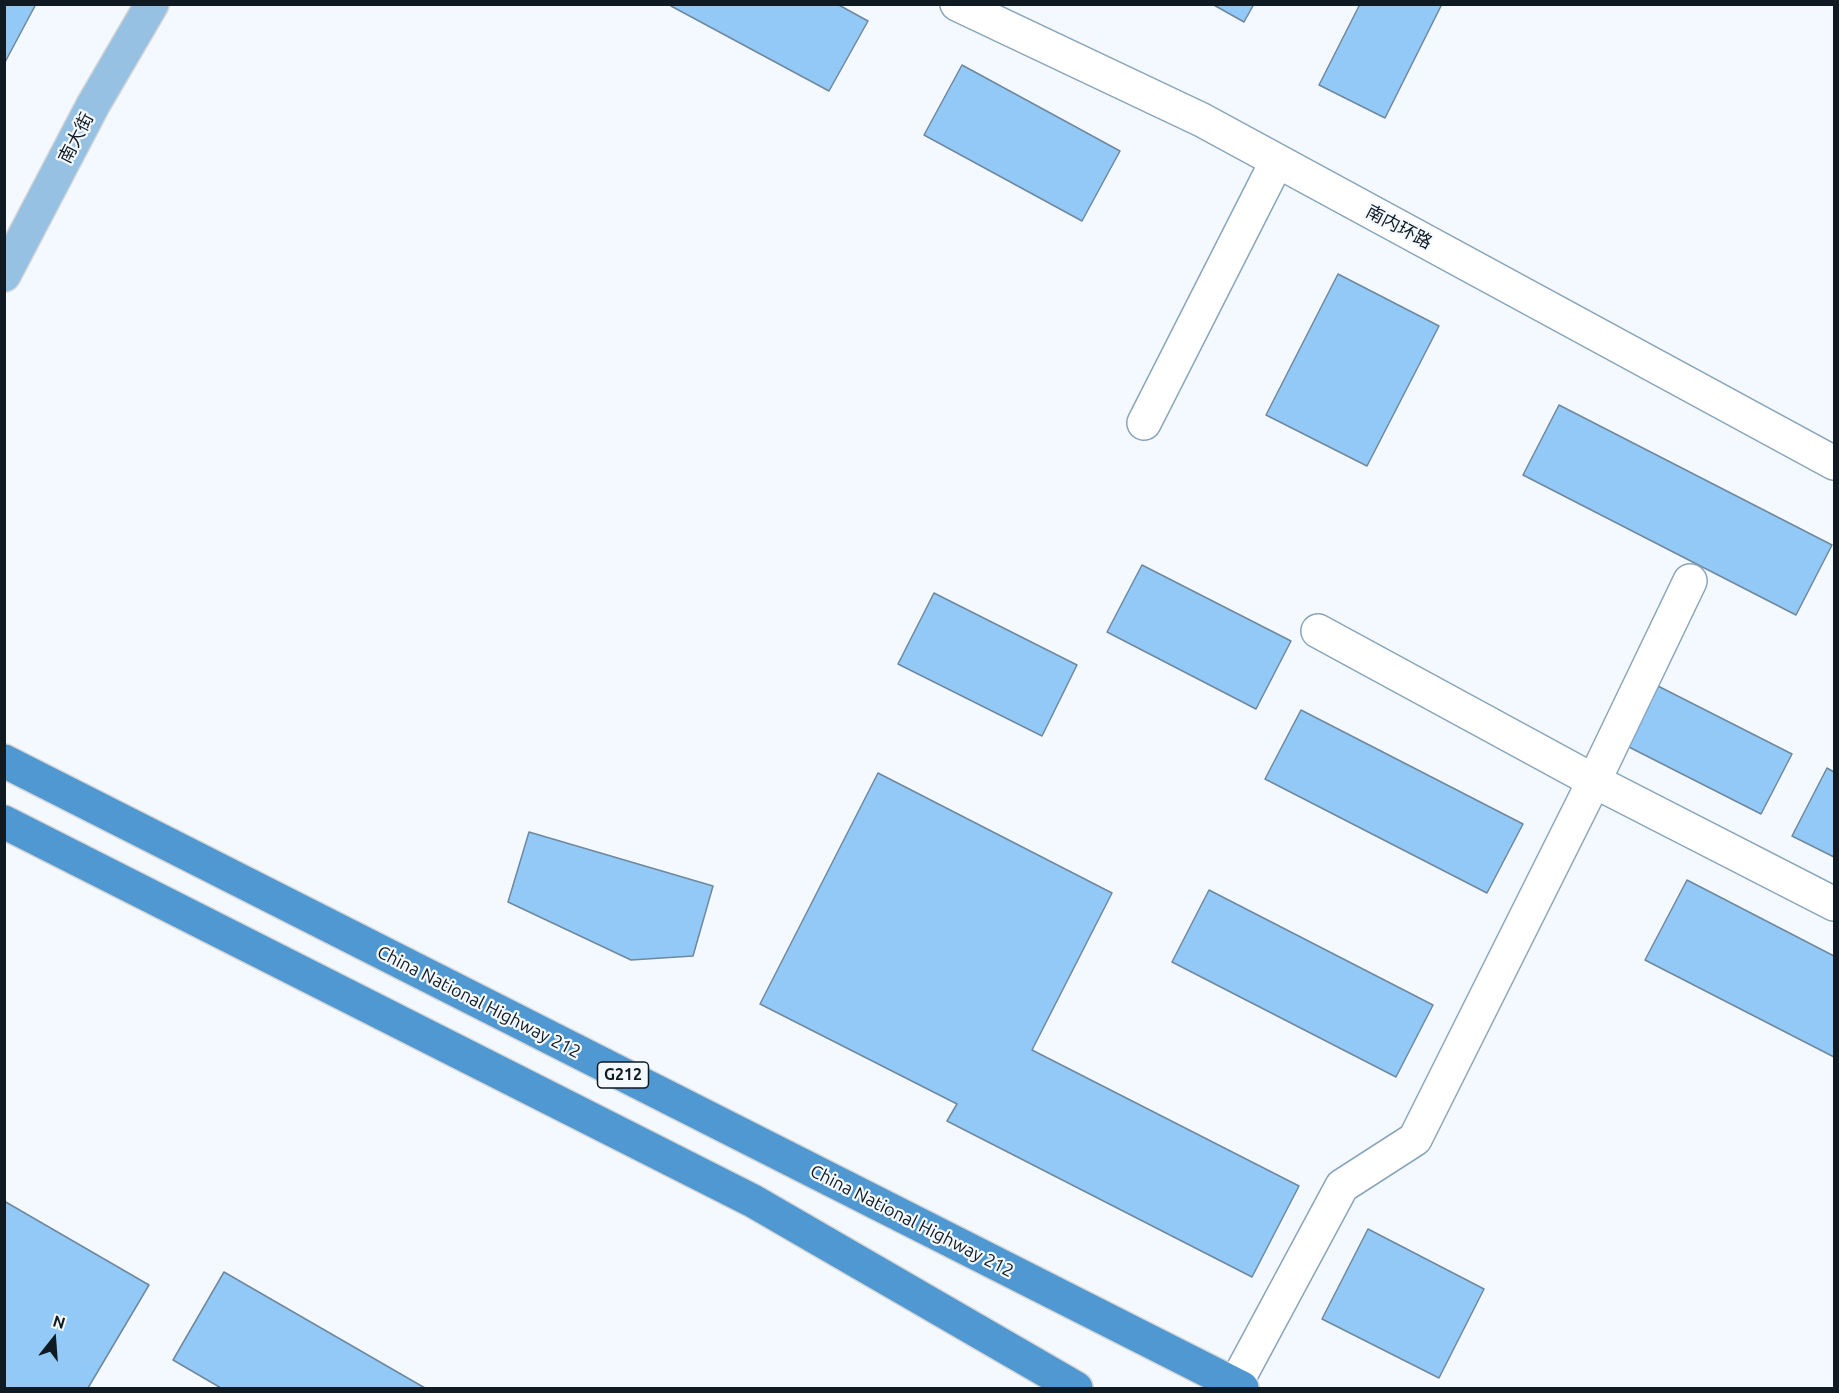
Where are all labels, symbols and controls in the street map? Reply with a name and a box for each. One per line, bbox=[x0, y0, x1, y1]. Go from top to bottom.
street label: 南大街 bbox=[54, 109, 98, 167]
street label: 南内环路 bbox=[1362, 201, 1436, 253]
street label: China National Highway 212 bbox=[374, 941, 584, 1063]
road number: G212 bbox=[598, 1062, 648, 1088]
street label: China National Highway 212 bbox=[807, 1160, 1017, 1282]
north arrow bbox=[24, 1309, 84, 1369]
text: N bbox=[51, 1311, 68, 1332]

